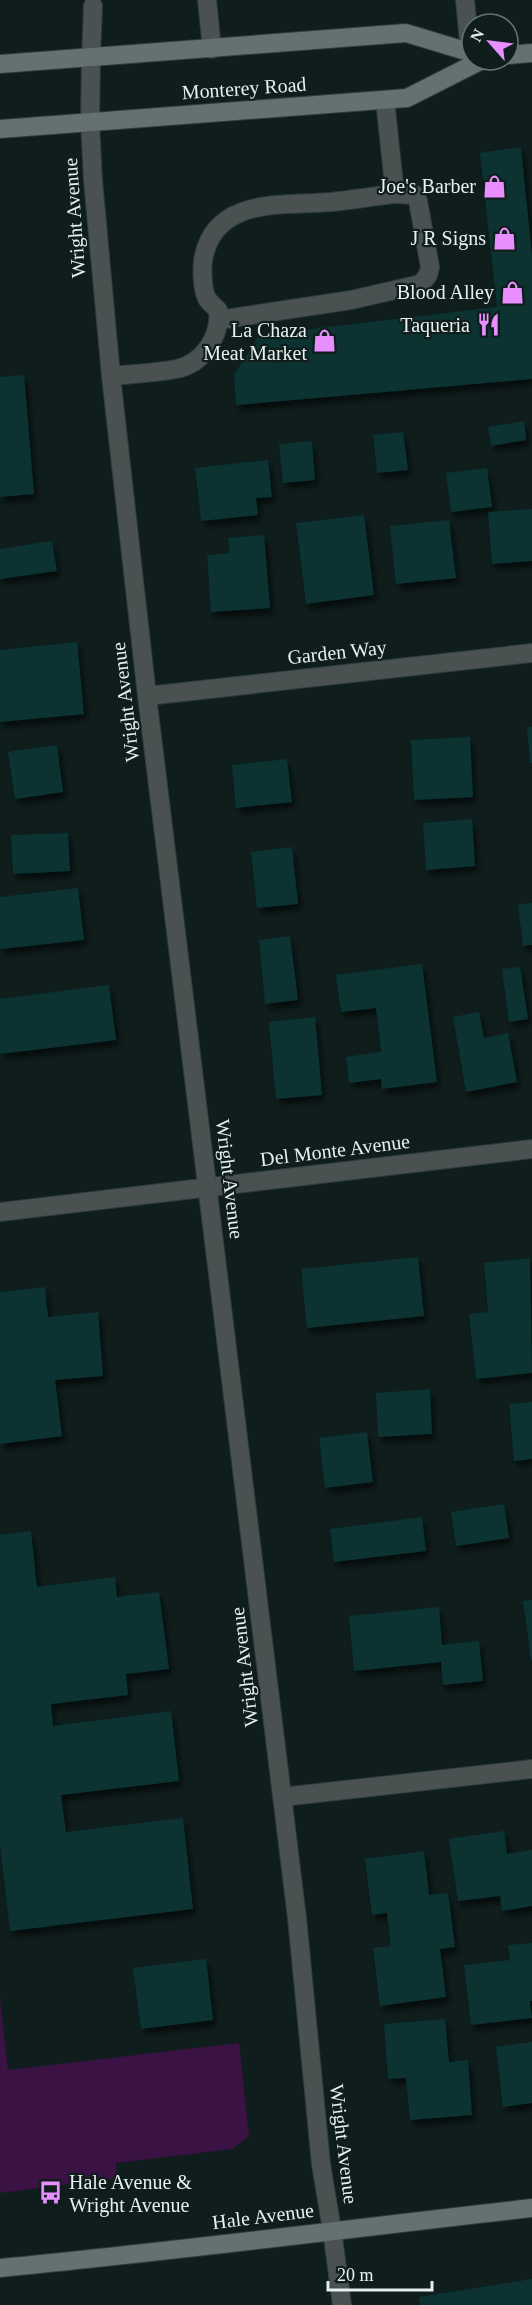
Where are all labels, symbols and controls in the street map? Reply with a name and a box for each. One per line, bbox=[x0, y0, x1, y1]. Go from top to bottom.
north arrow bbox=[460, 12, 520, 72]
text: N bbox=[467, 26, 488, 44]
street label: Monterey Road bbox=[181, 73, 307, 104]
street label: Wright Avenue bbox=[59, 157, 90, 279]
shop icon: Joe's Barber bbox=[481, 173, 507, 199]
place label: Joe's Barber bbox=[379, 175, 476, 197]
shop icon: J R Signs bbox=[491, 225, 517, 251]
place label: J R Signs bbox=[410, 227, 486, 250]
shop icon: Blood Alley bbox=[499, 279, 525, 305]
place label: Blood Alley bbox=[397, 281, 494, 304]
restaurant icon: Taqueria bbox=[475, 312, 501, 338]
place label: Taqueria bbox=[400, 314, 470, 337]
place label: La Chaza Meat Market bbox=[203, 319, 307, 364]
shop icon: La Chaza Meat Market bbox=[312, 328, 338, 354]
street label: Garden Way bbox=[286, 636, 388, 669]
street label: Wright Avenue bbox=[107, 641, 144, 763]
street label: Wright Avenue bbox=[211, 1118, 248, 1240]
street label: Del Monte Avenue bbox=[259, 1130, 411, 1170]
street label: Wright Avenue bbox=[226, 1606, 263, 1728]
street label: Wright Avenue bbox=[325, 2083, 362, 2205]
place label: Hale Avenue & Wright Avenue bbox=[69, 2171, 192, 2217]
bus stop icon: Hale Avenue & Wright Avenue bbox=[38, 2180, 64, 2206]
street label: Hale Avenue bbox=[211, 2199, 315, 2233]
scale bar bbox=[328, 2254, 432, 2292]
text: 20 m bbox=[337, 2265, 374, 2285]

